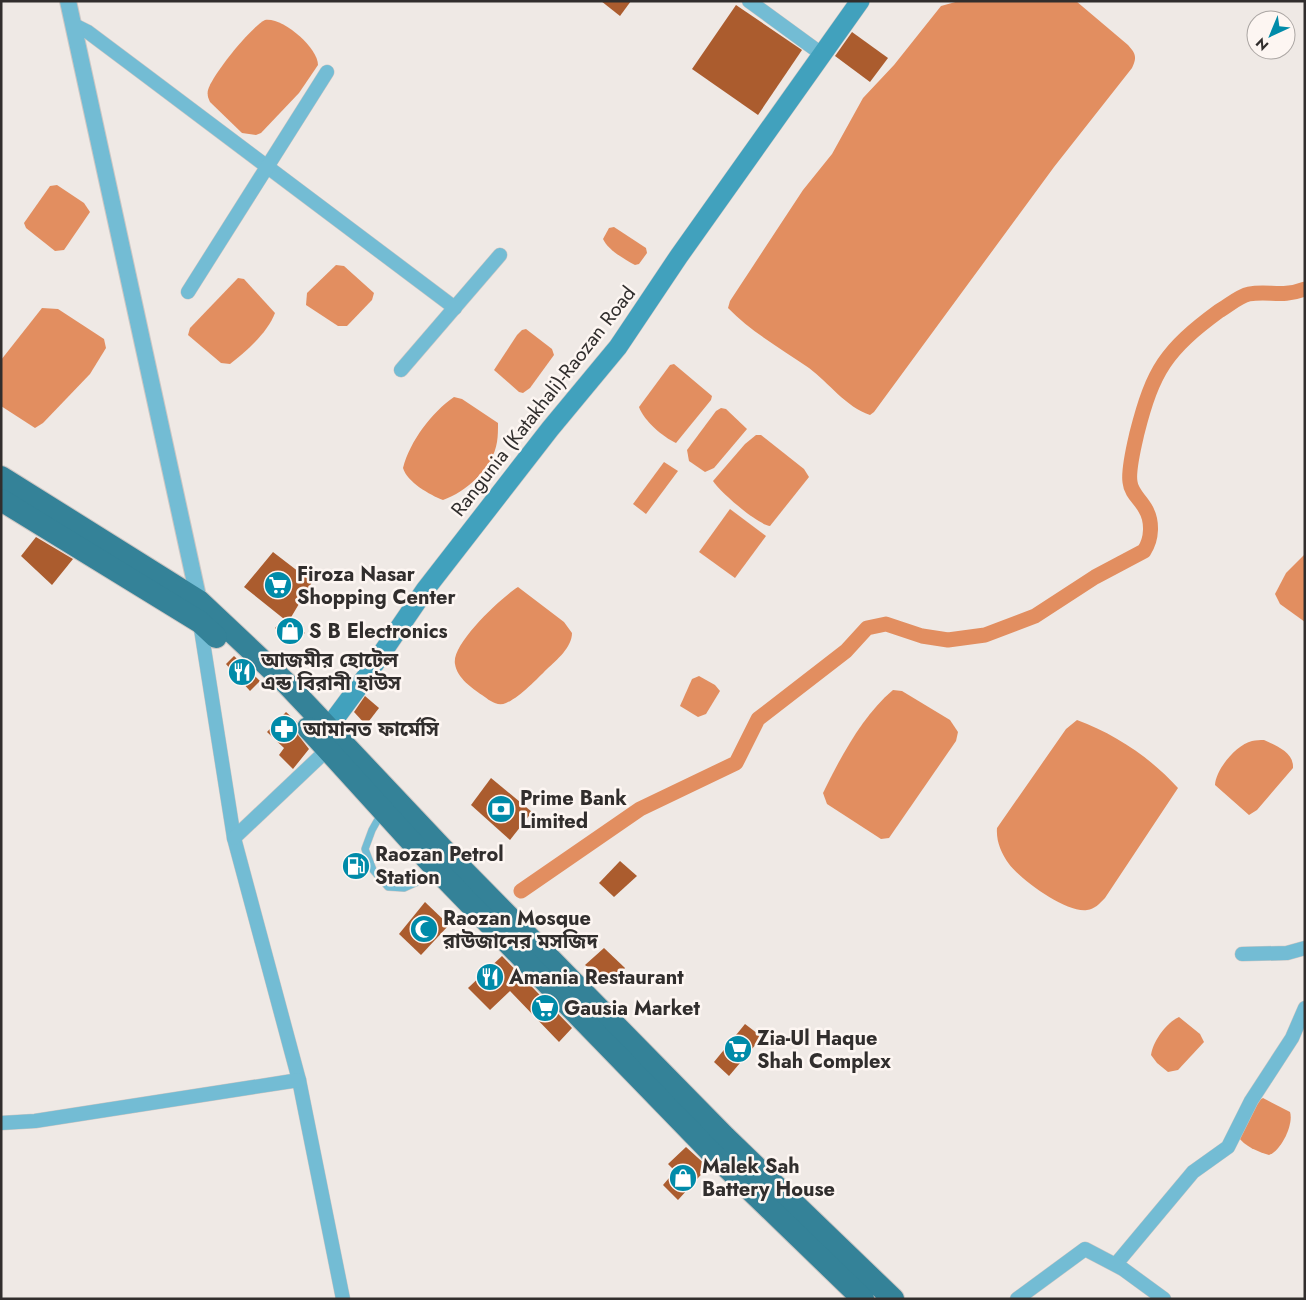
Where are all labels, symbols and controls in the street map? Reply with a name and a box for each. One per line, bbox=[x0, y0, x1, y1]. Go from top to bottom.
north arrow bbox=[1246, 10, 1296, 60]
text: N bbox=[1251, 33, 1273, 55]
street label: Rangunia (Katakhali)-Raozan Road bbox=[444, 280, 643, 523]
place label: Firoza Nasar Shopping Center bbox=[297, 560, 456, 612]
supermarket icon: Firoza Nasar Shopping Center bbox=[263, 570, 293, 600]
shop icon: S B Electronics bbox=[275, 616, 305, 646]
place label: S B Electronics bbox=[309, 617, 448, 646]
place label: আজমীর হোটেল এন্ড বিরানী হাউস bbox=[260, 646, 402, 698]
restaurant icon: আজমীর হোটেল এন্ড বিরানী হাউস bbox=[227, 657, 257, 687]
pharmacy icon: আমানত ফার্মেসি bbox=[269, 714, 299, 744]
place label: আমানত ফার্মেসি bbox=[302, 715, 440, 744]
place label: Prime Bank Limited bbox=[520, 784, 627, 836]
bank icon: Prime Bank Limited bbox=[486, 794, 516, 824]
place label: Raozan Petrol Station bbox=[375, 840, 504, 892]
fuel station icon: Raozan Petrol Station bbox=[341, 851, 371, 881]
place label: Raozan Mosque রাউজানের মসজিদ bbox=[442, 904, 598, 956]
mosque icon: Raozan Mosque রাউজানের মসজিদ bbox=[409, 914, 439, 944]
restaurant icon: Amania Restaurant bbox=[475, 962, 505, 992]
place label: Amania Restaurant bbox=[508, 963, 684, 992]
supermarket icon: Gausia Market bbox=[530, 993, 560, 1023]
place label: Gausia Market bbox=[564, 994, 700, 1023]
place label: Zia-Ul Haque Shah Complex bbox=[757, 1024, 891, 1076]
supermarket icon: Zia-Ul Haque Shah Complex bbox=[723, 1034, 753, 1064]
place label: Malek Sah Battery House bbox=[702, 1152, 835, 1204]
shop icon: Malek Sah Battery House bbox=[668, 1163, 698, 1193]

